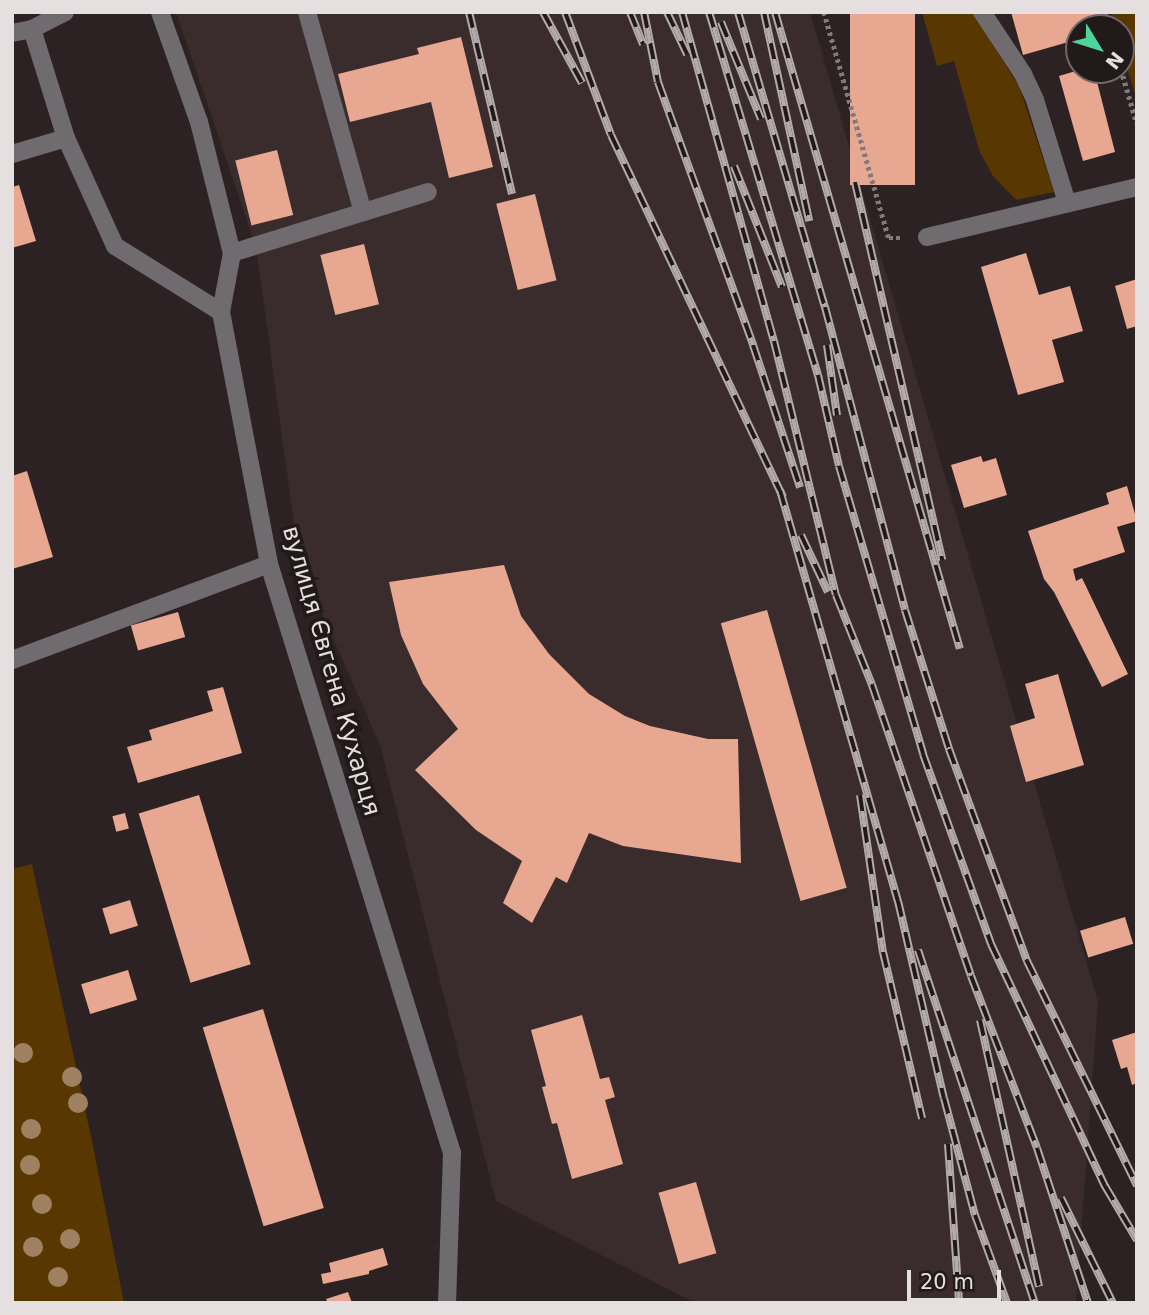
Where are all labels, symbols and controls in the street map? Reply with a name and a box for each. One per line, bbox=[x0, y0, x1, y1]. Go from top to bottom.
north arrow bbox=[1065, 14, 1135, 84]
text: N bbox=[1101, 48, 1129, 74]
street label: вулиця Євгена Кухарця bbox=[276, 523, 386, 819]
scale bar bbox=[911, 1256, 1006, 1300]
text: 20 m bbox=[920, 1270, 974, 1294]

